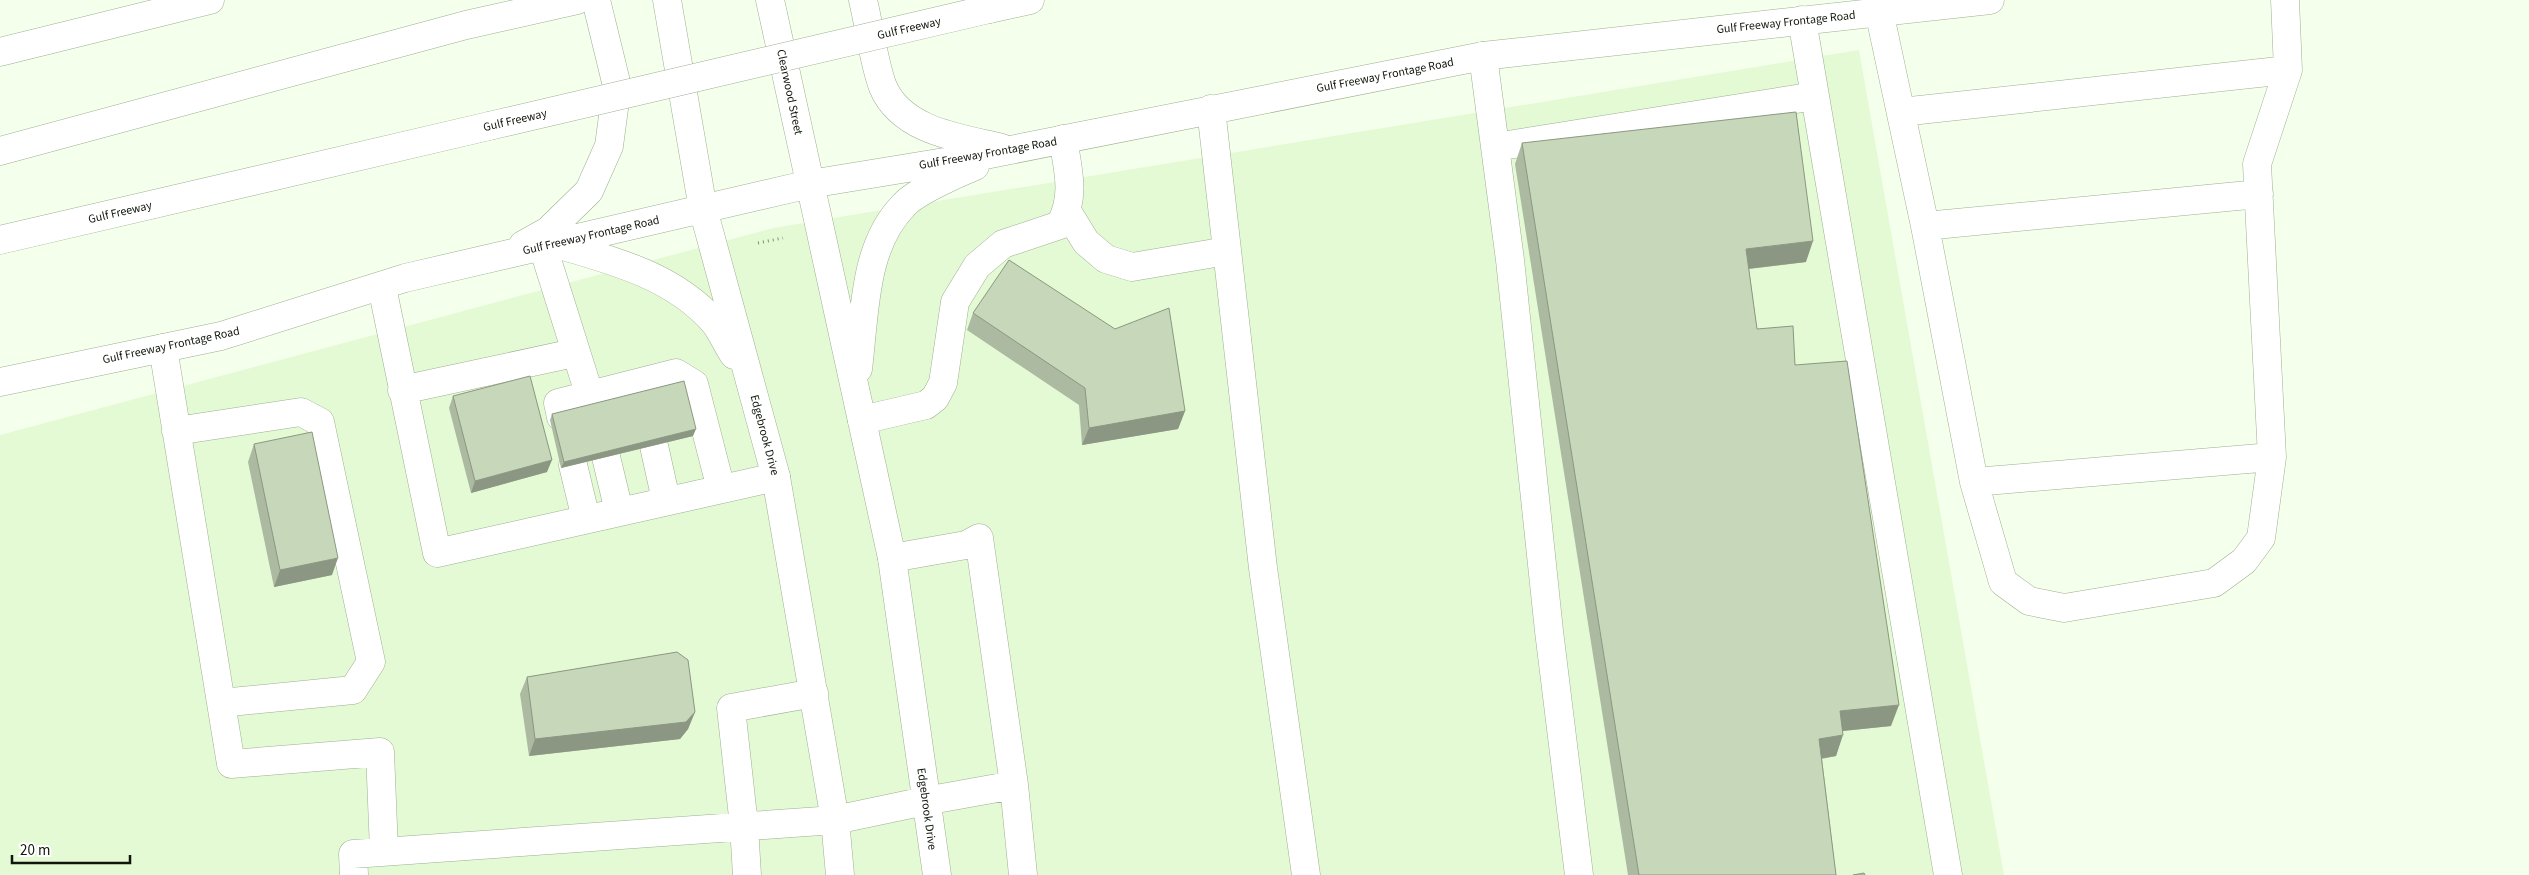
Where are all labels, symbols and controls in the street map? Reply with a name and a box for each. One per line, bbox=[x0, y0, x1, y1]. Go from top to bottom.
street label: Gulf Freeway Frontage Road bbox=[1716, 7, 1856, 38]
street label: Gulf Freeway bbox=[876, 13, 943, 44]
street label: Clearwood Street bbox=[772, 48, 807, 136]
street label: Gulf Freeway Frontage Road bbox=[1315, 54, 1455, 97]
street label: Gulf Freeway bbox=[482, 105, 549, 136]
street label: Gulf Freeway Frontage Road bbox=[918, 133, 1058, 174]
street label: Gulf Freeway bbox=[87, 197, 154, 228]
street label: Gulf Freeway Frontage Road bbox=[521, 211, 661, 259]
street label: Gulf Freeway Frontage Road bbox=[101, 323, 241, 368]
street label: Edgebrook Drive bbox=[746, 393, 783, 477]
street label: Edgebrook Drive bbox=[912, 767, 941, 851]
scale bar bbox=[12, 832, 130, 864]
text: 20 m bbox=[20, 840, 50, 861]

